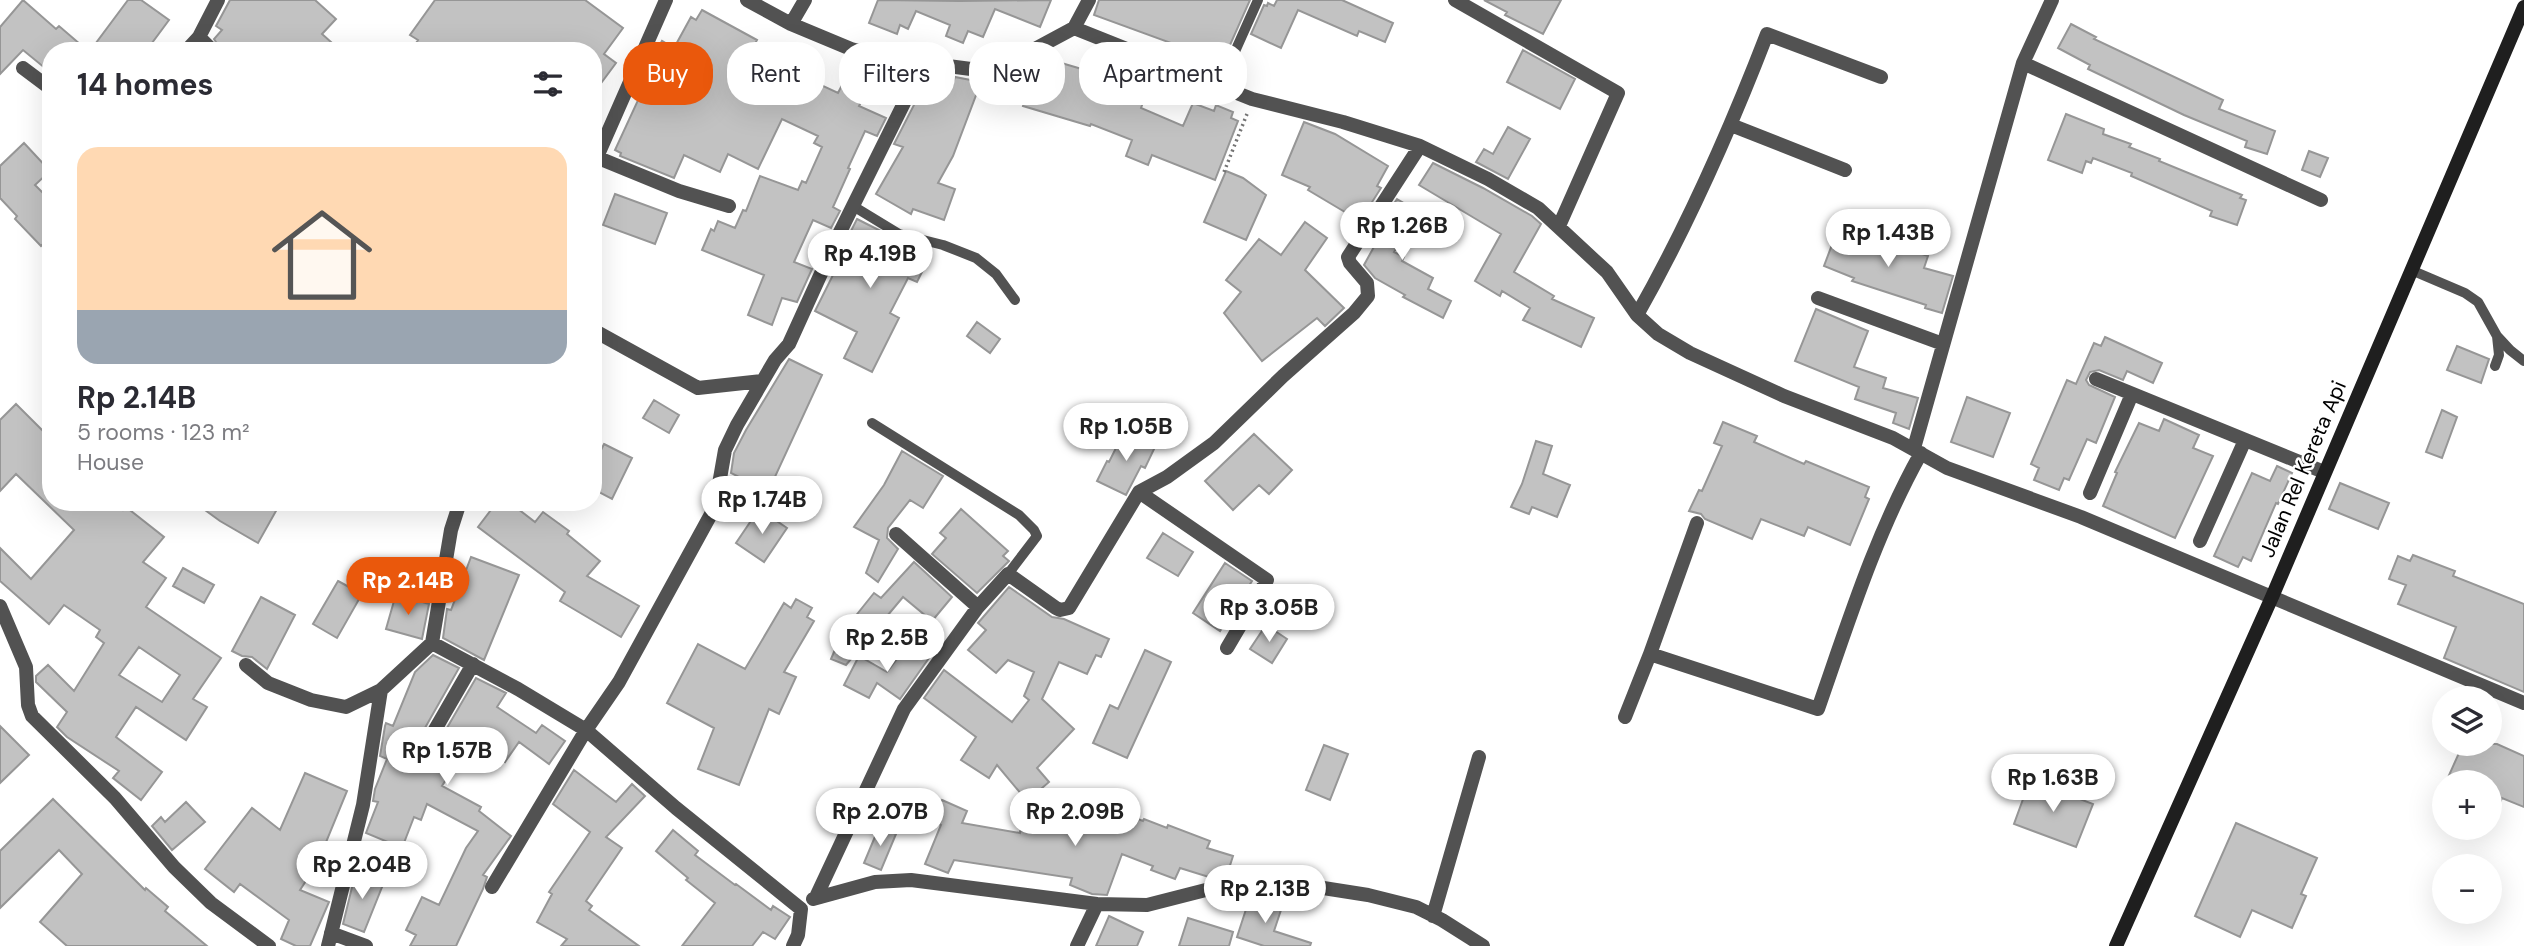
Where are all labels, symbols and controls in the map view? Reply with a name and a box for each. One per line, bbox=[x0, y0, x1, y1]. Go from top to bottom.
chip: Buy bbox=[623, 42, 713, 105]
chip: Rent bbox=[727, 42, 825, 105]
chip: Filters bbox=[839, 42, 955, 105]
chip: New bbox=[969, 42, 1065, 105]
chip: Apartment bbox=[1079, 42, 1247, 105]
text: 14 homes bbox=[77, 65, 214, 104]
icon: filters bbox=[529, 65, 567, 103]
icon: home bbox=[259, 192, 385, 318]
pin: Rp 1.26B bbox=[1330, 202, 1474, 262]
text: Rp 1.26B bbox=[1356, 210, 1448, 240]
pin: Rp 1.43B bbox=[1816, 210, 1960, 269]
text: Rp 1.43B bbox=[1842, 217, 1934, 247]
pin: Rp 4.19B bbox=[798, 230, 942, 290]
text: Rp 4.19B bbox=[824, 238, 916, 268]
street label: Jalan Rel Kereta Api bbox=[2253, 376, 2353, 562]
text: Rp 2.14B bbox=[77, 378, 196, 417]
pin: Rp 1.05B bbox=[1054, 404, 1198, 463]
text: Rp 1.05B bbox=[1079, 411, 1173, 441]
text: 5 rooms · 123 m² bbox=[77, 417, 250, 447]
text: House bbox=[77, 447, 144, 477]
pin: Rp 1.74B bbox=[690, 476, 834, 536]
text: Rp 1.74B bbox=[717, 484, 807, 514]
pin: Rp 2.14B bbox=[336, 558, 480, 617]
text: Rp 2.14B bbox=[362, 565, 454, 595]
pin: Rp 3.05B bbox=[1197, 584, 1341, 644]
text: Rp 3.05B bbox=[1220, 592, 1318, 622]
pin: Rp 2.5B bbox=[822, 614, 952, 674]
text: Rp 2.5B bbox=[845, 622, 929, 652]
map controls bbox=[2432, 686, 2502, 924]
button: layers bbox=[2432, 686, 2502, 756]
pin: Rp 1.57B bbox=[375, 728, 519, 787]
text: Rp 1.57B bbox=[402, 735, 492, 765]
pin: Rp 1.63B bbox=[1981, 754, 2125, 814]
text: Rp 1.63B bbox=[2007, 762, 2099, 792]
button: + bbox=[2432, 770, 2502, 840]
pin: Rp 2.07B bbox=[808, 788, 952, 848]
pin: Rp 2.09B bbox=[1003, 788, 1147, 848]
text: Rp 2.07B bbox=[832, 796, 928, 826]
text: Rp 2.09B bbox=[1026, 796, 1124, 826]
pin: Rp 2.04B bbox=[290, 842, 434, 901]
text: Rp 2.04B bbox=[313, 849, 411, 879]
button: − bbox=[2432, 854, 2502, 924]
pin: Rp 2.13B bbox=[1193, 866, 1337, 925]
text: Rp 2.13B bbox=[1220, 873, 1310, 903]

